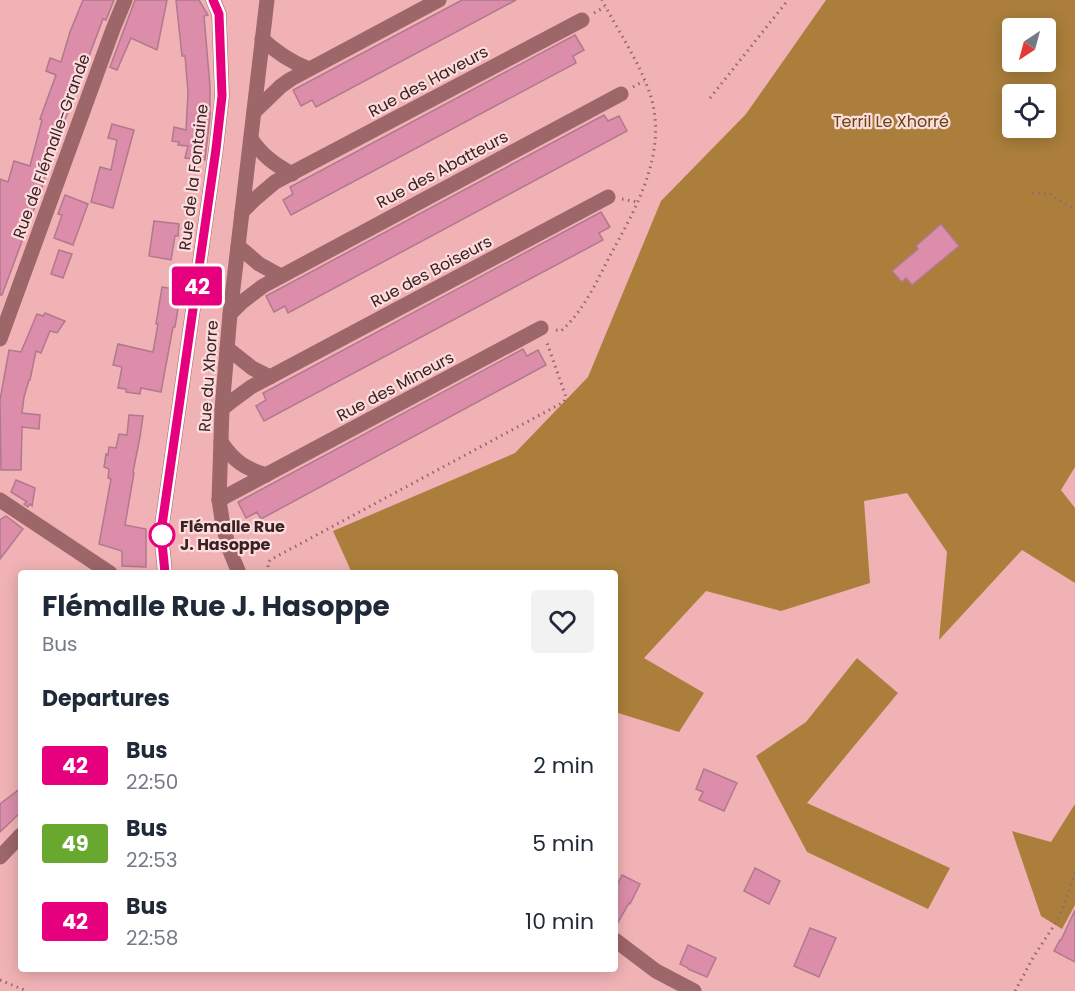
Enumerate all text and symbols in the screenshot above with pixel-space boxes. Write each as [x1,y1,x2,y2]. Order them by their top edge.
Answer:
north arrow [1002,18,1056,72]
map controls [1002,18,1056,138]
street label: Rue des Haveurs [364,40,492,123]
street label: Rue de Flémalle-Grande [7,50,96,242]
button: locate [1002,84,1056,138]
street label: Rue de la Fontaine [173,102,214,252]
park label: Terril Le Xhorré [833,110,949,133]
street label: Rue des Abatteurs [372,125,512,214]
street label: Rue des Boiseurs [367,230,496,313]
line badge: 42 [170,266,224,306]
text: 42 [184,272,210,301]
street label: Rue du Xhorre [193,319,224,433]
street label: Rue des Mineurs [332,346,458,427]
place label: Flémalle Rue J. Hasoppe [180,515,285,556]
marker: Flémalle Rue J. Hasoppe [149,522,175,548]
text: Flémalle Rue J. Hasoppe [42,587,390,626]
button: heart [531,590,594,653]
text: Bus [42,630,78,658]
text: Departures [42,683,170,714]
text: Bus [126,735,168,766]
text: 2 min [533,750,594,781]
text: 42 [62,751,88,780]
text: 22:50 [126,768,178,796]
text: Bus [126,813,168,844]
text: 5 min [532,828,594,859]
text: 49 [61,829,89,858]
text: 22:53 [126,846,178,874]
text: Bus [126,891,168,922]
text: 10 min [525,906,594,937]
text: 42 [62,907,88,936]
text: 22:58 [126,924,178,952]

